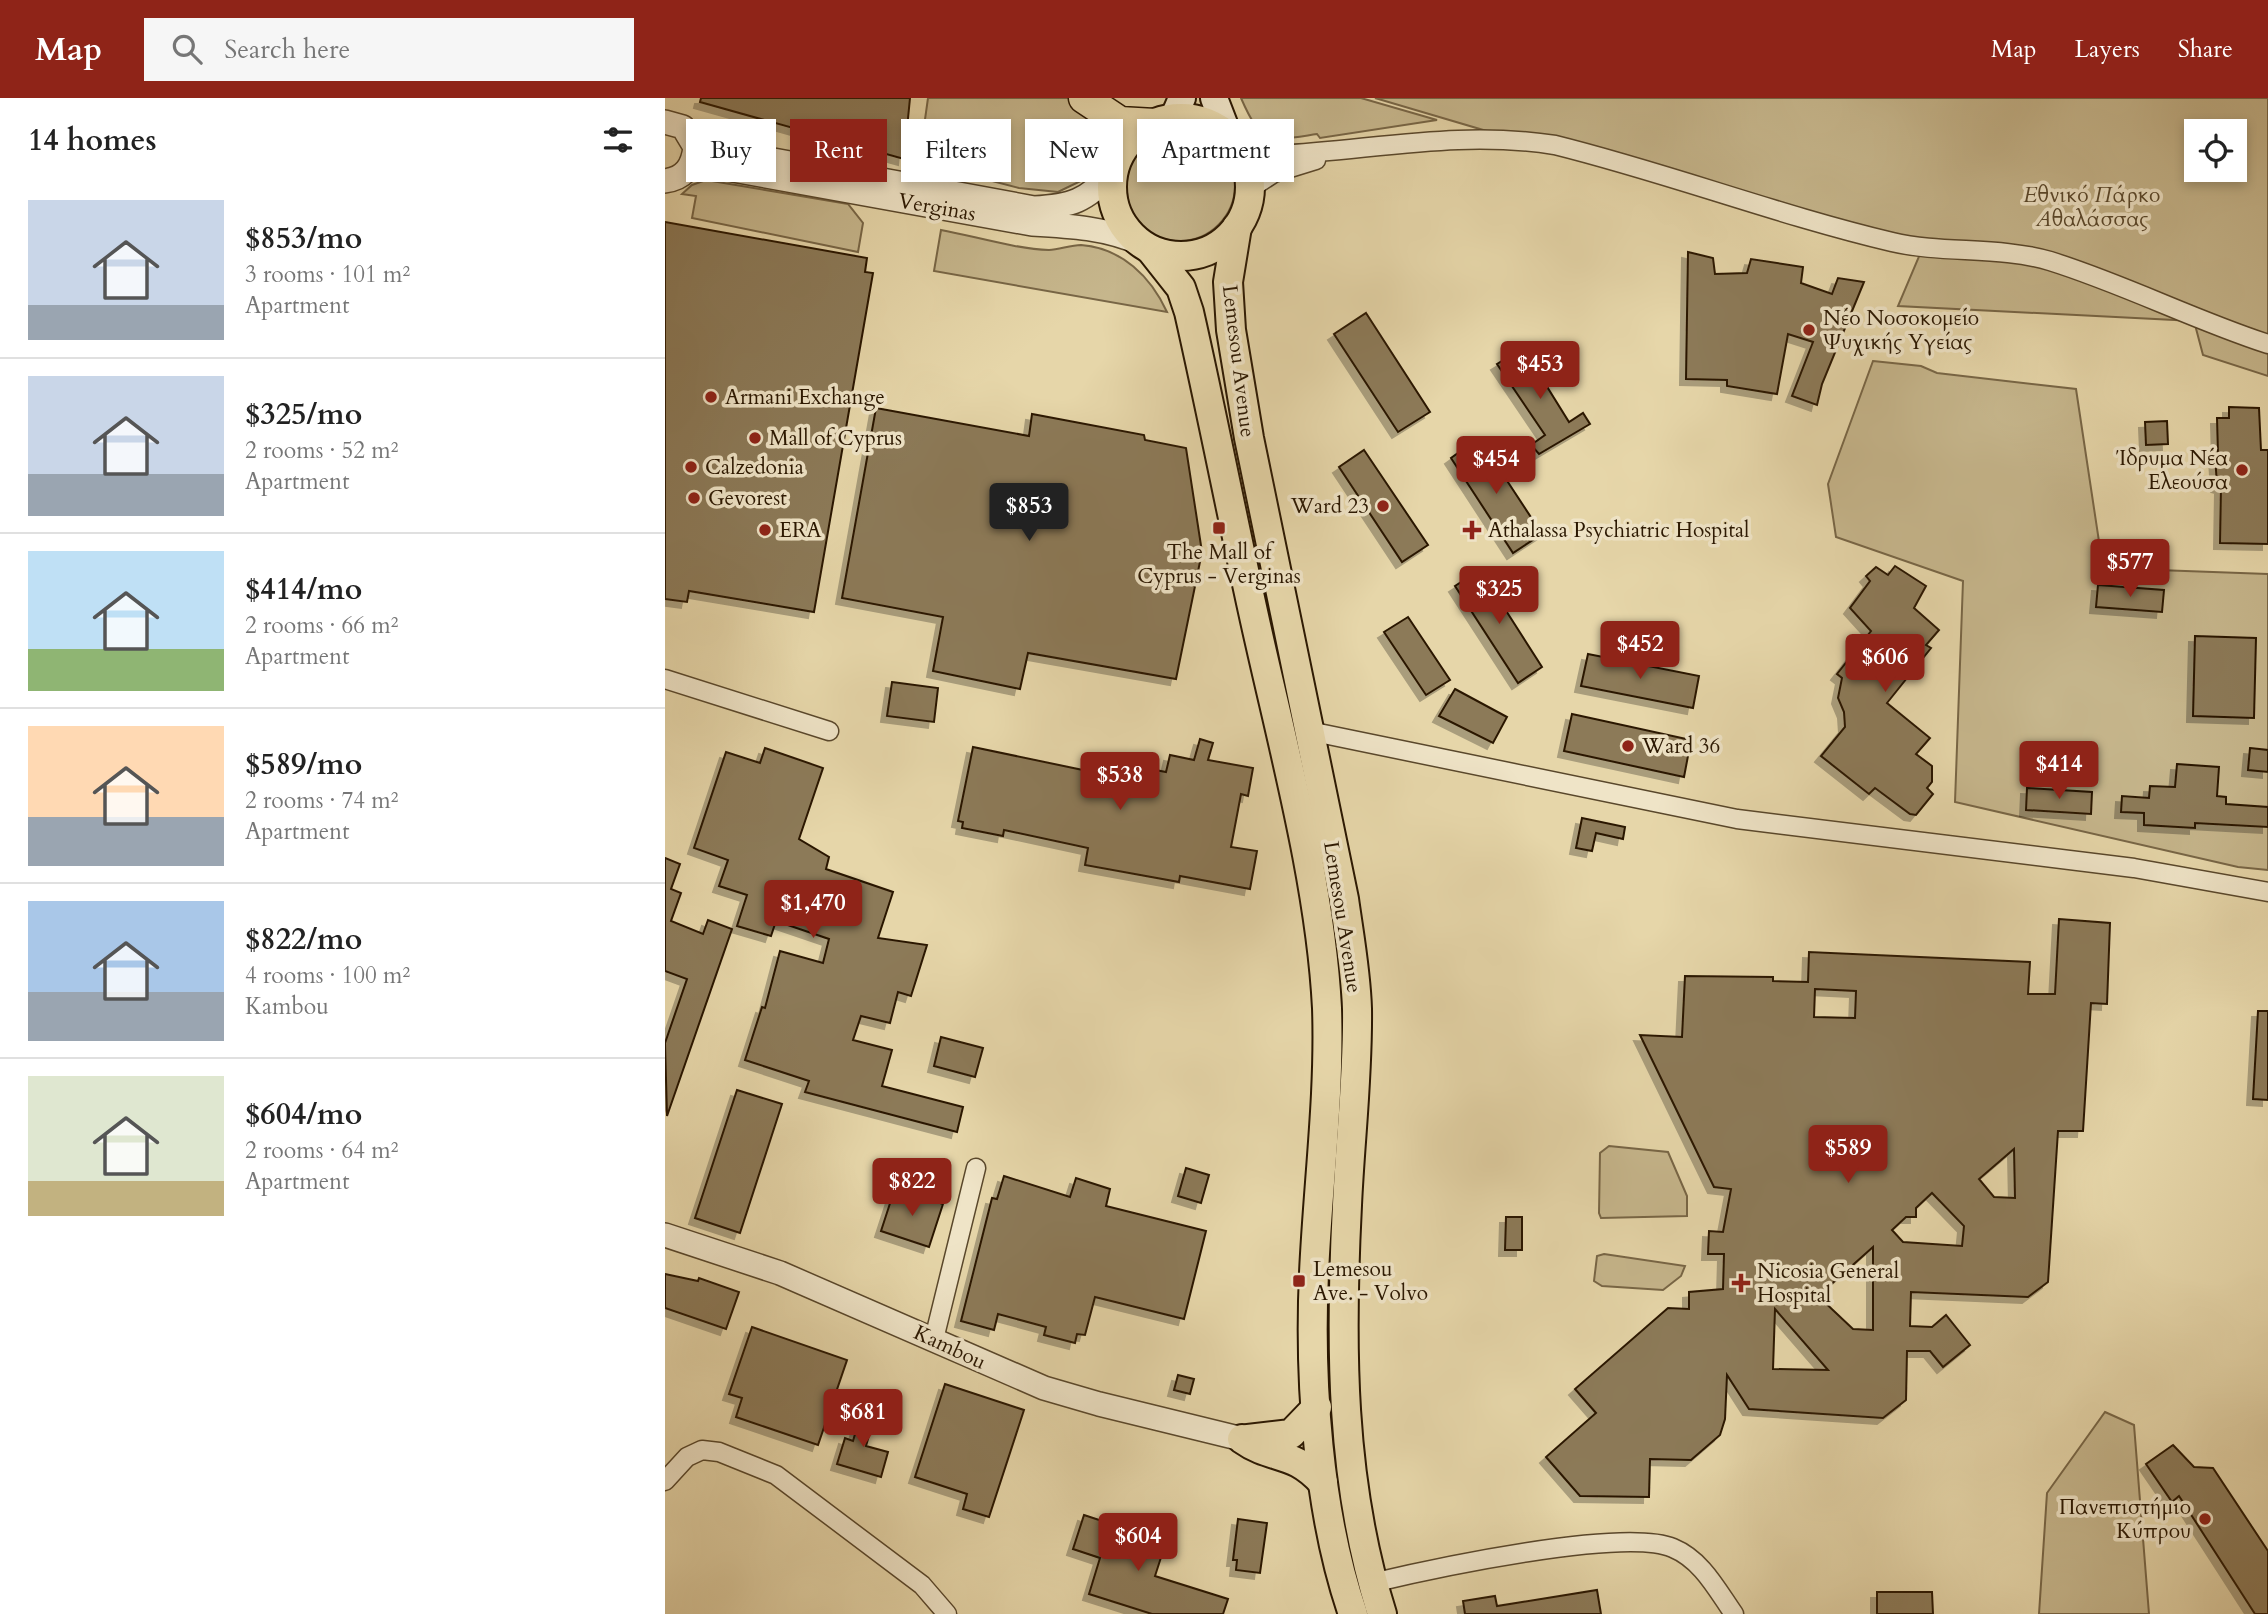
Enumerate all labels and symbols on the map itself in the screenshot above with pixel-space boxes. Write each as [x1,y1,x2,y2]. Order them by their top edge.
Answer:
park label: Εθνικό Πάρκο Αθαλάσσας [2024,181,2160,234]
street label: Verginas [896,186,978,229]
street label: Lemesou Avenue [1215,283,1262,439]
place label: Νέο Νοσοκομείο Ψυχικής Υγείας [1823,304,1979,357]
marker: Νέο Νοσοκομείο Ψυχικής Υγείας [1801,322,1817,338]
pin: $453 [1499,342,1581,401]
place label: Armani Exchange [725,383,885,412]
marker: Armani Exchange [703,389,719,405]
place label: Mall of Cyprus [769,424,902,453]
marker: Mall of Cyprus [747,430,763,446]
pin: $454 [1455,436,1537,496]
place label: Ίδρυμα Νέα Ελεούσα [2116,444,2228,497]
place label: Calzedonia [705,453,804,482]
marker: Calzedonia [683,459,699,475]
marker: Ίδρυμα Νέα Ελεούσα [2234,462,2250,478]
place label: Gevorest [708,484,787,513]
pin: $853 [988,484,1070,543]
marker: Gevorest [686,490,702,506]
place label: Ward 23 [1290,492,1369,521]
marker: Ward 23 [1375,498,1391,514]
place label: ERA [779,516,822,545]
place label: Athalassa Psychiatric Hospital [1488,516,1749,545]
marker: The Mall of Cyprus - Verginas [1211,520,1227,536]
marker: Athalassa Psychiatric Hospital [1462,520,1482,540]
marker: ERA [757,522,773,538]
place label: The Mall of Cyprus - Verginas [1137,538,1301,591]
pin: $577 [2089,540,2171,599]
pin: $325 [1458,566,1540,626]
pin: $452 [1599,622,1681,681]
pin: $606 [1844,634,1926,694]
place label: Ward 36 [1641,732,1720,761]
marker: Ward 36 [1620,738,1636,754]
pin: $414 [2018,742,2100,801]
pin: $538 [1079,752,1161,812]
street label: Lemesou Avenue [1316,839,1369,995]
pin: $1,470 [756,880,870,940]
pin: $589 [1807,1126,1889,1185]
pin: $822 [871,1158,953,1218]
place label: Lemesou Ave. - Volvo [1313,1255,1428,1308]
place label: Nicosia General Hospital [1757,1257,1899,1310]
marker: Lemesou Ave. - Volvo [1291,1273,1307,1289]
marker: Nicosia General Hospital [1731,1273,1751,1293]
street label: Kambou [909,1318,991,1377]
pin: $681 [822,1390,904,1449]
place label: Πανεπιστήμιο Κύπρου [2059,1493,2191,1546]
marker: Πανεπιστήμιο Κύπρου [2197,1511,2213,1527]
pin: $604 [1097,1514,1179,1573]

